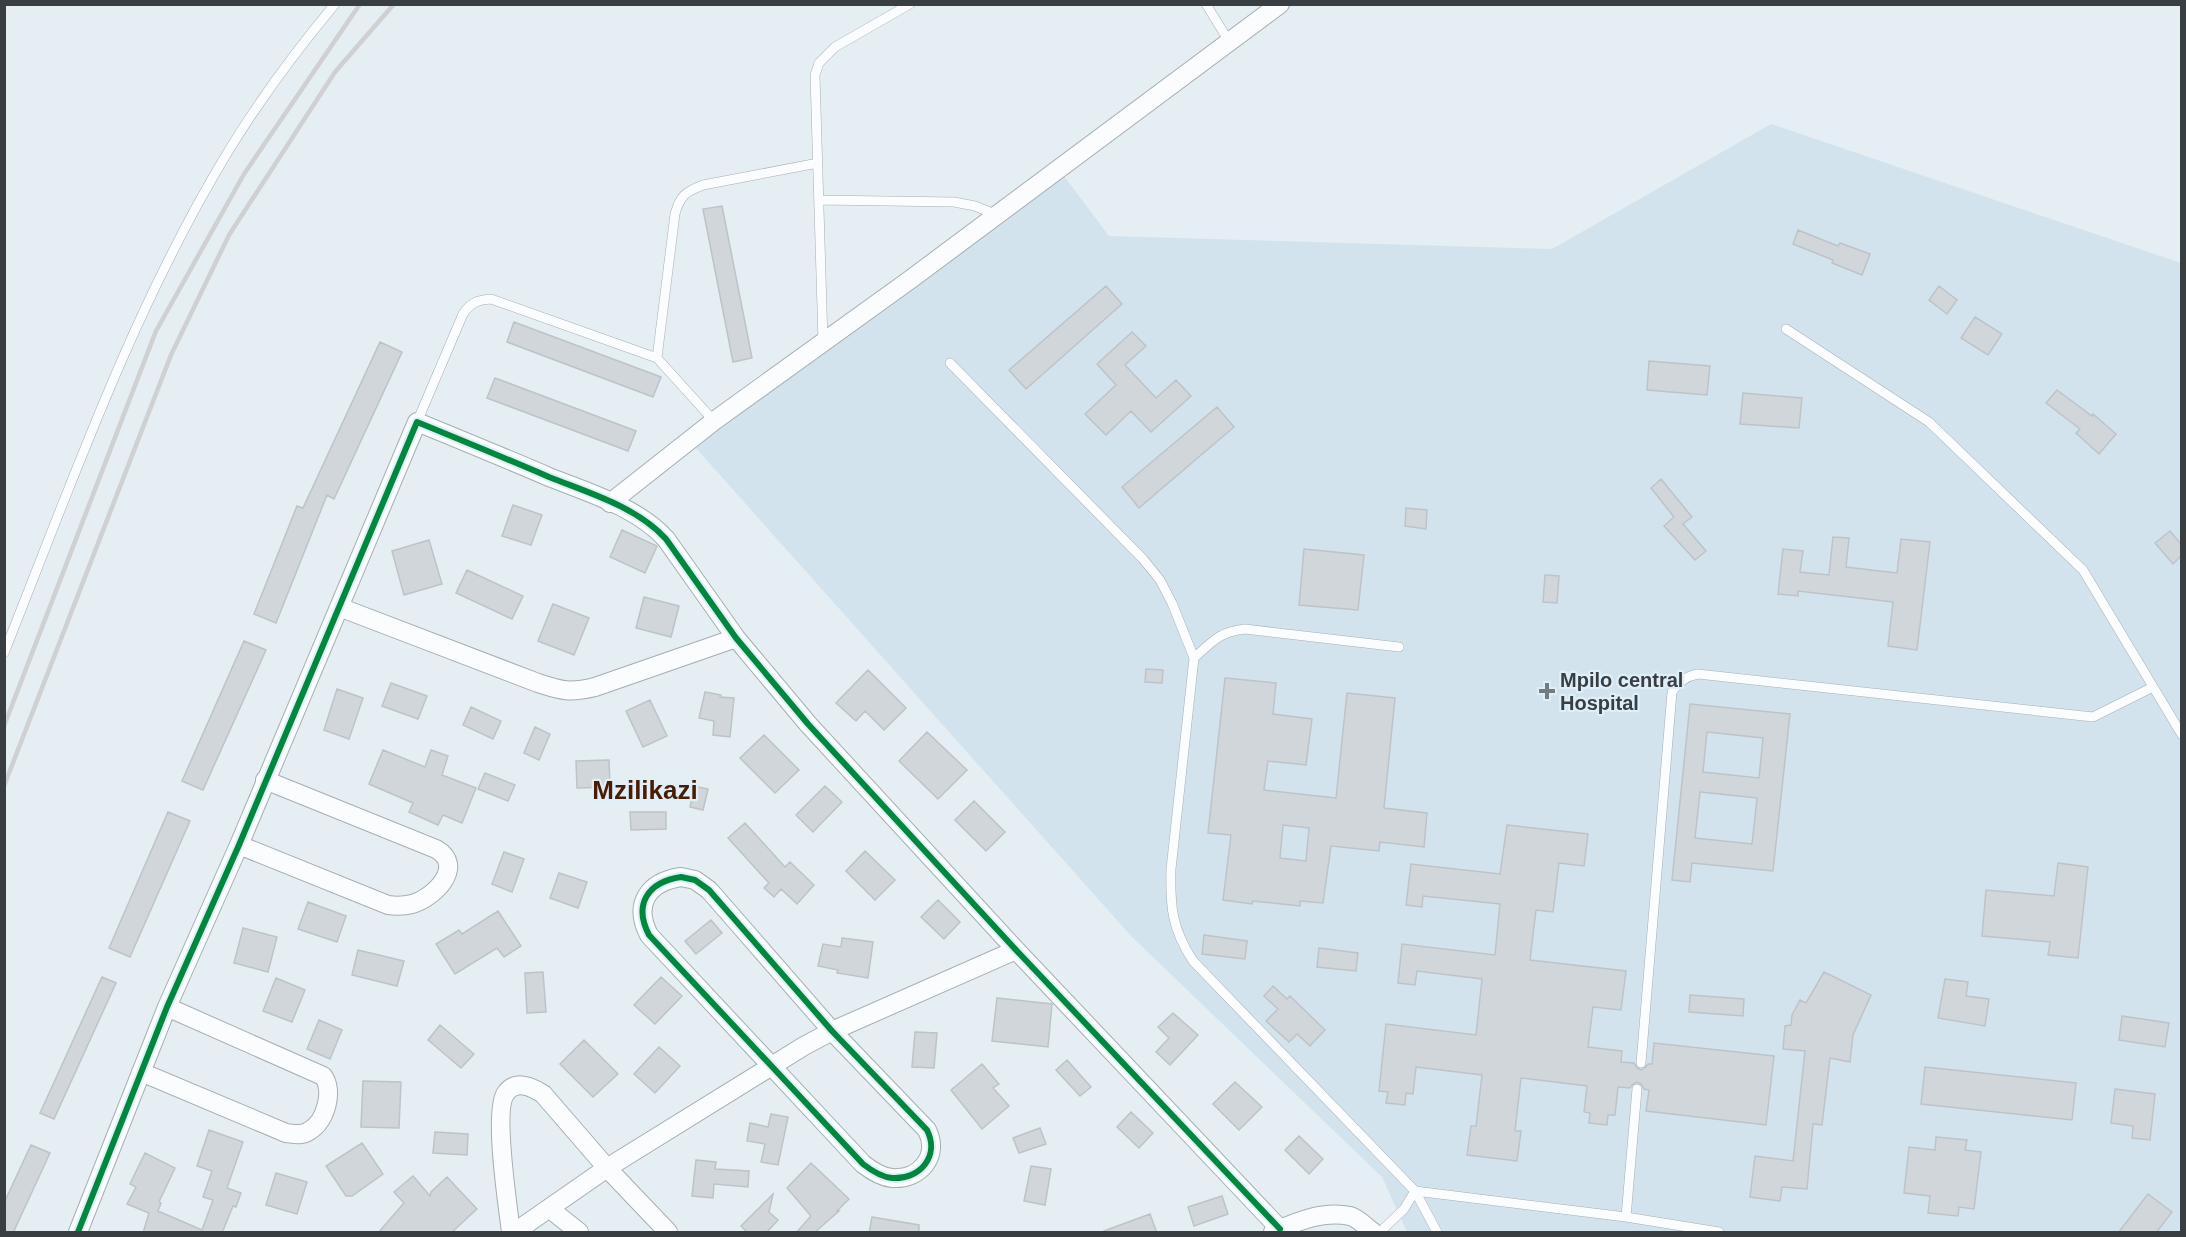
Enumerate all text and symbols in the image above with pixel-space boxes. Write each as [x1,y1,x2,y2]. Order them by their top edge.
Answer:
place label: Mpilo central Hospital [1560,669,1683,714]
marker: Mpilo central Hospital [1538,682,1556,700]
district label: Mzilikazi [592,775,698,805]

